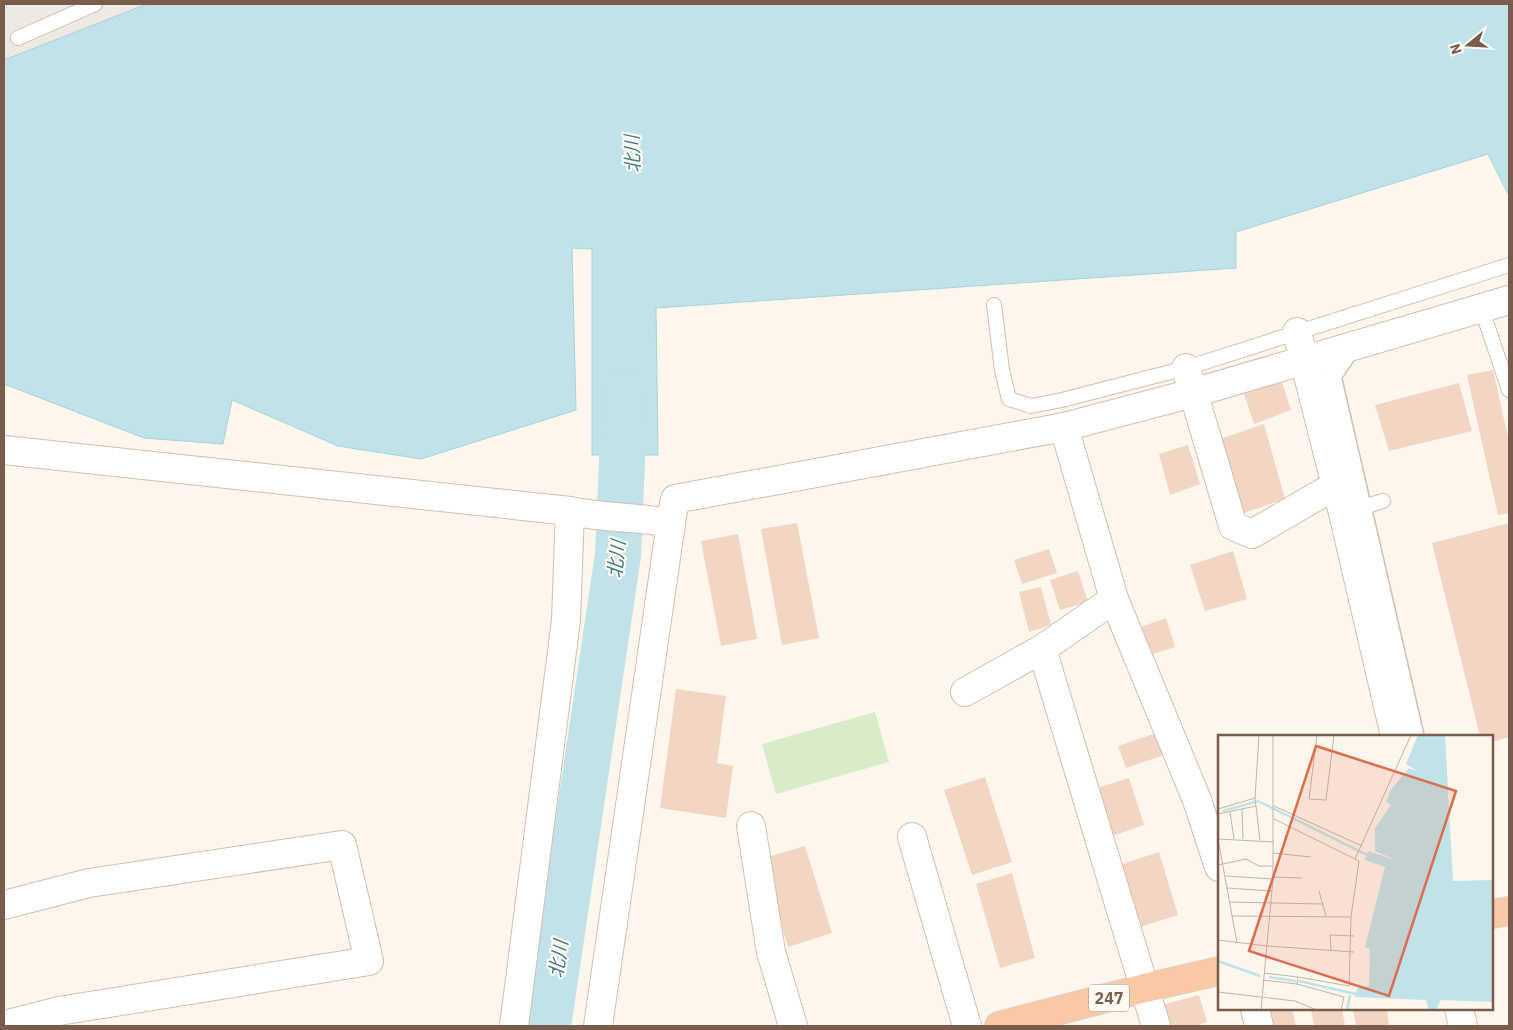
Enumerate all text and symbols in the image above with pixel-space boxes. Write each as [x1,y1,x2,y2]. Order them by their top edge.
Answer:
north arrow [1443,20,1493,70]
text: N [1446,41,1466,57]
water label: 北川 [619,133,645,173]
water label: 北川 [602,537,630,579]
inset map [1218,735,1493,1010]
water label: 北川 [543,937,573,979]
road number: 247 [1089,984,1129,1011]

